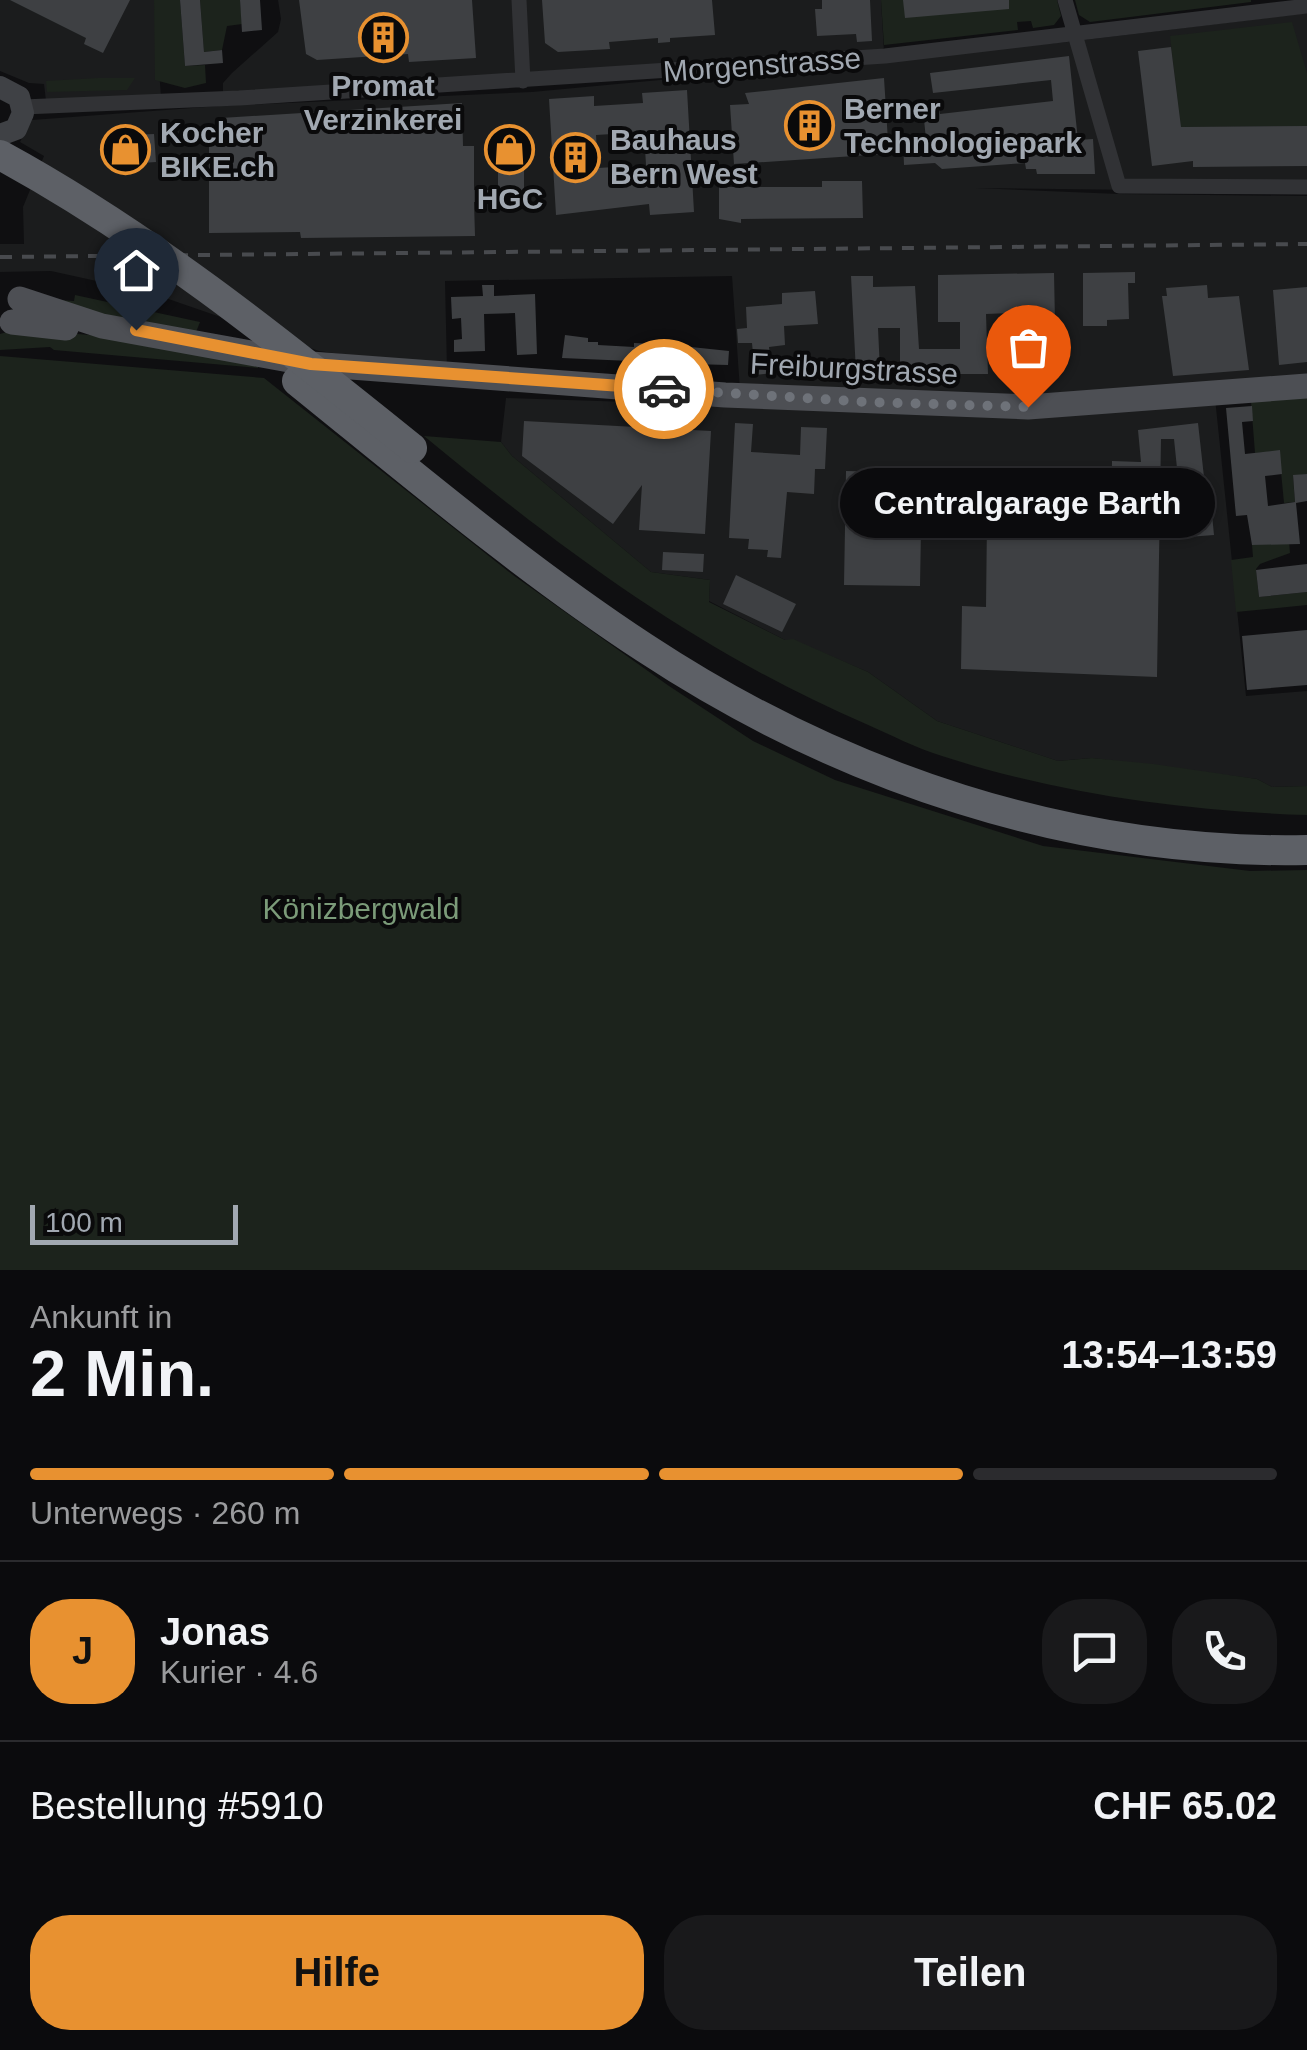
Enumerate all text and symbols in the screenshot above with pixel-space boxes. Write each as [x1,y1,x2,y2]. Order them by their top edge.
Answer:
building icon: Promat Verzinkerei [357,11,409,63]
street label: Morgenstrasse [662,41,862,88]
place label: Promat Verzinkerei [304,69,462,136]
place label: Berner Technologiepark [844,92,1082,159]
building icon: Berner Technologiepark [783,100,835,152]
place label: Kocher BIKE.ch [160,116,275,183]
place label: Bauhaus Bern West [610,123,758,190]
shop icon: Kocher BIKE.ch [99,124,151,176]
shop icon: HGC [484,124,536,176]
building icon: Bauhaus Bern West [549,131,601,183]
place label: HGC [477,182,543,215]
pin [94,228,179,331]
icon: home [109,243,164,298]
pin [986,305,1071,408]
icon: bag [1001,320,1056,375]
courier [614,339,714,439]
street label: Freiburgstrasse [749,347,959,390]
icon: car [637,362,692,417]
callout: Centralgarage Barth [840,467,1216,537]
text: Centralgarage Barth [874,485,1181,521]
park label: Könizbergwald [263,892,459,925]
scale bar [30,1200,238,1244]
text: 100 m [45,1207,123,1238]
text: Ankunft in [30,1299,172,1335]
text: 13:54–13:59 [1061,1334,1277,1376]
text: 2 Min. [30,1337,214,1410]
text: Unterwegs · 260 m [30,1495,300,1531]
button: chat [1042,1599,1147,1704]
button: phone [1172,1599,1277,1704]
text: Jonas [160,1611,270,1653]
text: J [72,1630,93,1672]
text: Kurier · 4.6 [160,1654,318,1690]
text: Bestellung #5910 [30,1785,324,1827]
text: CHF 65.02 [1093,1785,1277,1827]
button: Hilfe [30,1915,644,2030]
button: Teilen [664,1915,1277,2030]

